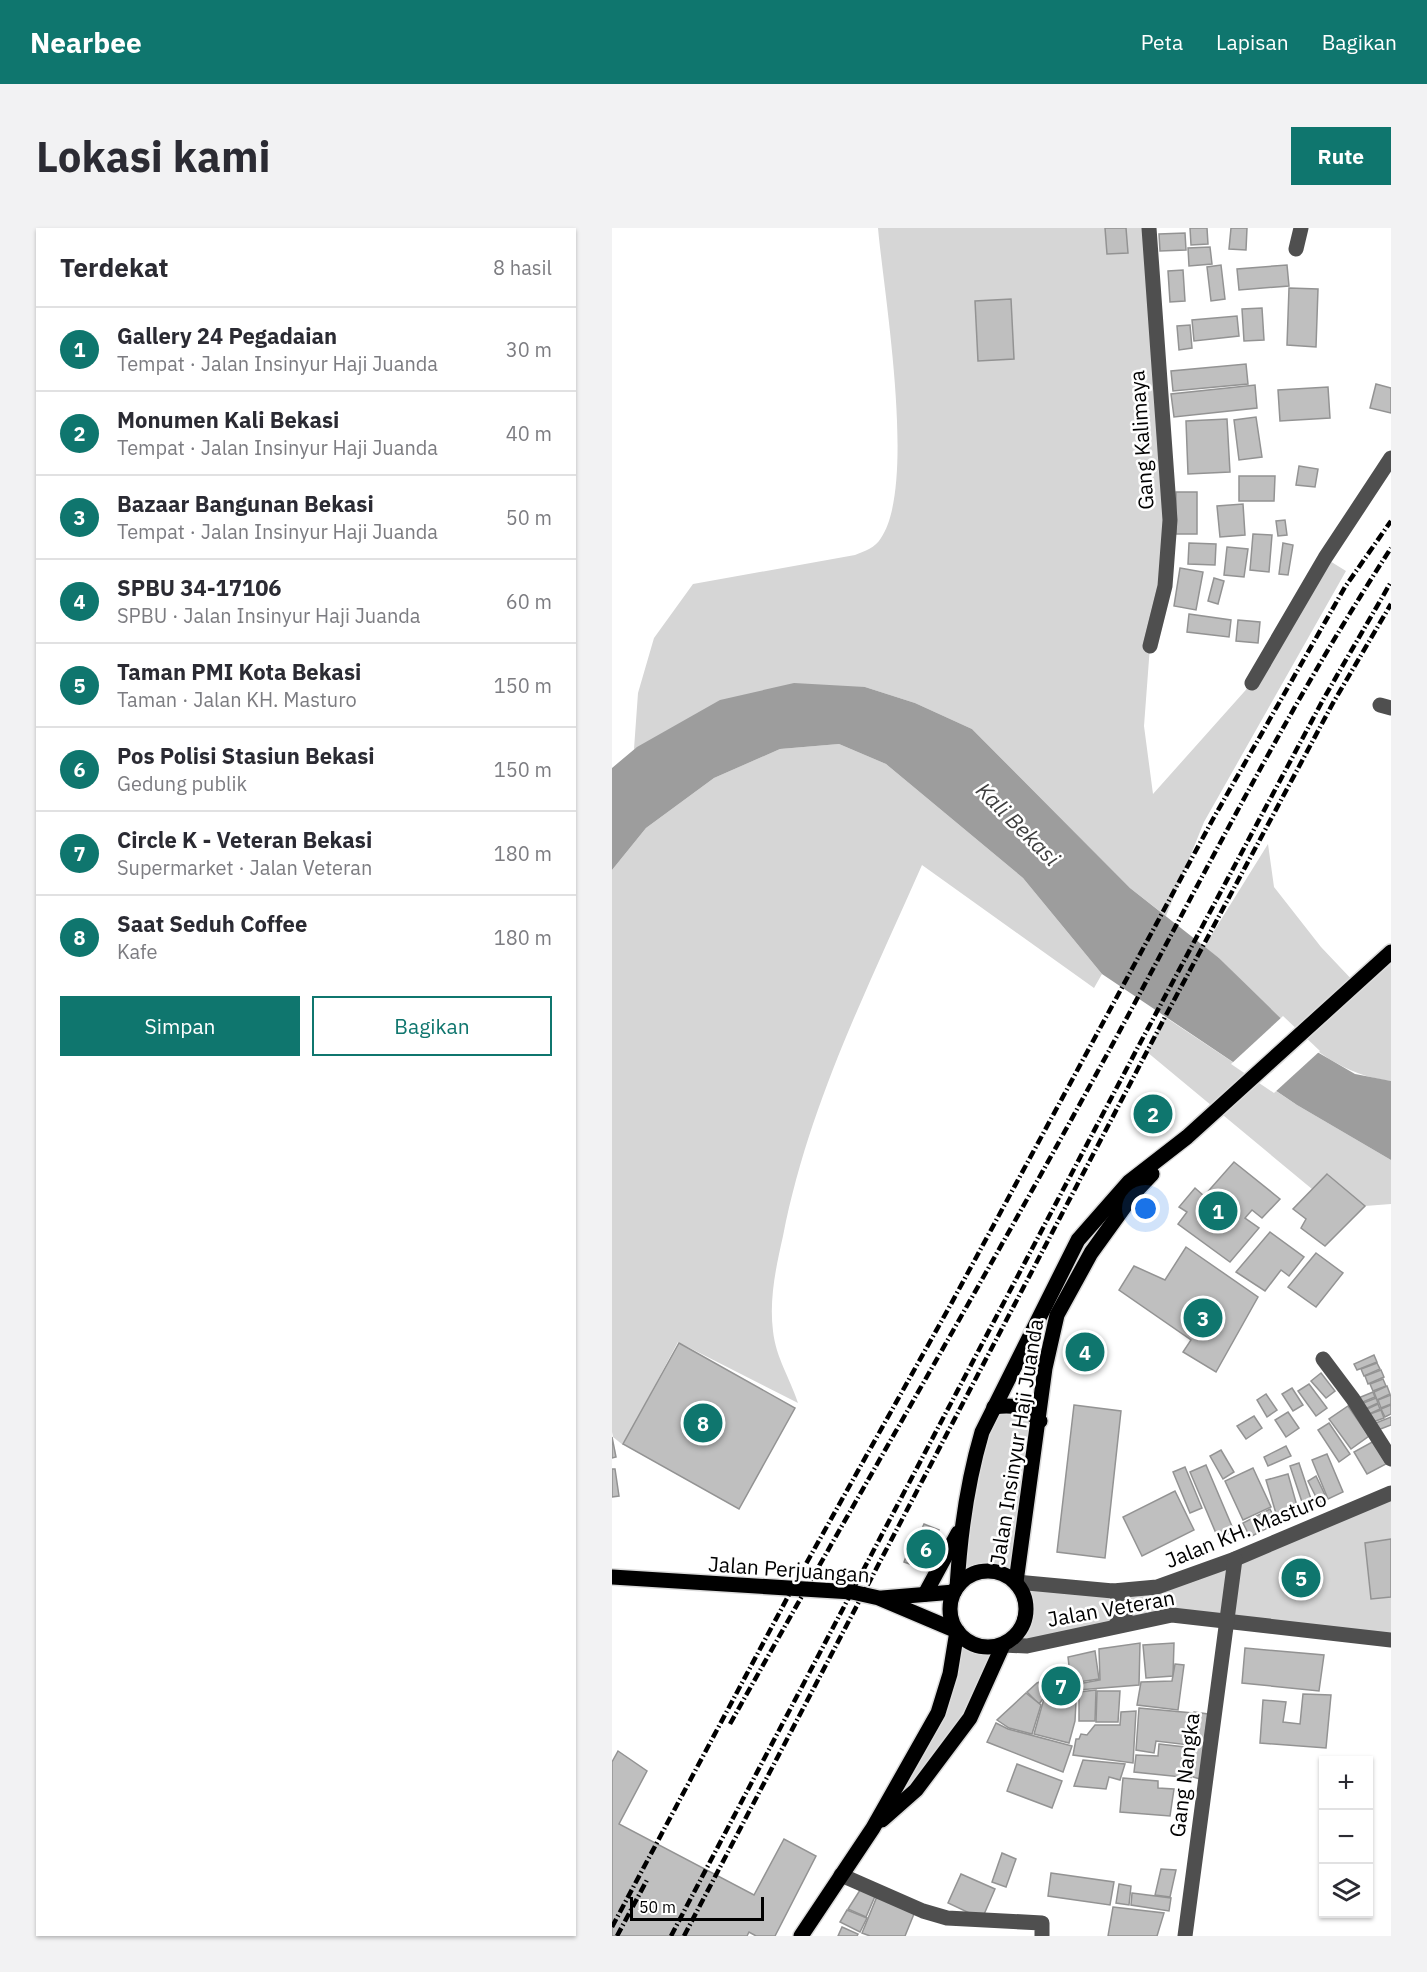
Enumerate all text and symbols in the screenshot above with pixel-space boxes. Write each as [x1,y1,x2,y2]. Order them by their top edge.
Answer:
text: Nearbee [30,24,142,61]
text: Peta [1141,28,1183,56]
text: Lapisan [1216,28,1289,56]
text: Bagikan [1322,28,1397,56]
button: Rute [1291,127,1391,185]
text: Lokasi kami [36,129,270,184]
text: Terdekat [60,250,169,284]
text: 8 hasil [493,254,552,281]
text: Gallery 24 Pegadaian [117,321,337,350]
text: 1 [74,336,86,363]
text: 30 m [506,336,552,363]
text: Tempat · Jalan Insinyur Haji Juanda [117,350,438,377]
street label: Gang Kalimaya [1122,369,1160,511]
text: Monumen Kali Bekasi [117,405,339,434]
text: 2 [74,420,86,447]
text: 40 m [506,420,552,447]
text: Tempat · Jalan Insinyur Haji Juanda [117,434,438,461]
text: Bazaar Bangunan Bekasi [117,489,374,518]
text: 3 [74,504,86,531]
text: 50 m [506,504,552,531]
text: Tempat · Jalan Insinyur Haji Juanda [117,518,438,545]
text: SPBU 34-17106 [117,573,282,602]
text: 4 [74,588,86,615]
text: 60 m [506,588,552,615]
text: SPBU · Jalan Insinyur Haji Juanda [117,602,421,629]
text: Taman PMI Kota Bekasi [117,657,361,686]
text: 5 [74,672,86,699]
text: 150 m [494,672,552,699]
text: Taman · Jalan KH. Masturo [117,686,357,713]
text: Pos Polisi Stasiun Bekasi [117,741,375,770]
text: 6 [74,756,86,783]
text: 150 m [494,756,552,783]
text: Gedung publik [117,770,247,797]
water label: Kali Bekasi [970,775,1067,872]
text: Circle K - Veteran Bekasi [117,825,372,854]
text: 7 [74,840,86,867]
text: 180 m [494,840,552,867]
text: Supermarket · Jalan Veteran [117,854,372,881]
text: Saat Seduh Coffee [117,909,307,938]
text: 8 [74,924,86,951]
text: 180 m [494,924,552,951]
text: Kafe [117,938,157,965]
button: Simpan [60,996,300,1056]
button: Bagikan [312,996,552,1056]
pin: 2 [1134,1092,1172,1136]
pin: 1 [1198,1188,1238,1234]
your location [1131,1194,1160,1223]
pin: 3 [1184,1296,1222,1340]
street label: Jalan Insinyur Haji Juanda [983,1317,1049,1567]
pin: 4 [1066,1330,1104,1374]
pin: 8 [684,1400,722,1446]
street label: Jalan KH. Masturo [1161,1484,1330,1574]
pin: 6 [906,1526,946,1572]
street label: Jalan Perjuangan [707,1549,871,1589]
pin: 5 [1282,1556,1320,1600]
street label: Jalan Veteran [1045,1583,1177,1633]
pin: 7 [1042,1664,1080,1708]
street label: Gang Nangka [1162,1711,1206,1839]
map controls [1319,1756,1373,1918]
button: + [1319,1756,1373,1810]
button: − [1319,1810,1373,1864]
button: layers [1319,1864,1373,1918]
scale bar [630,1894,764,1922]
text: 50 m [639,1897,676,1917]

